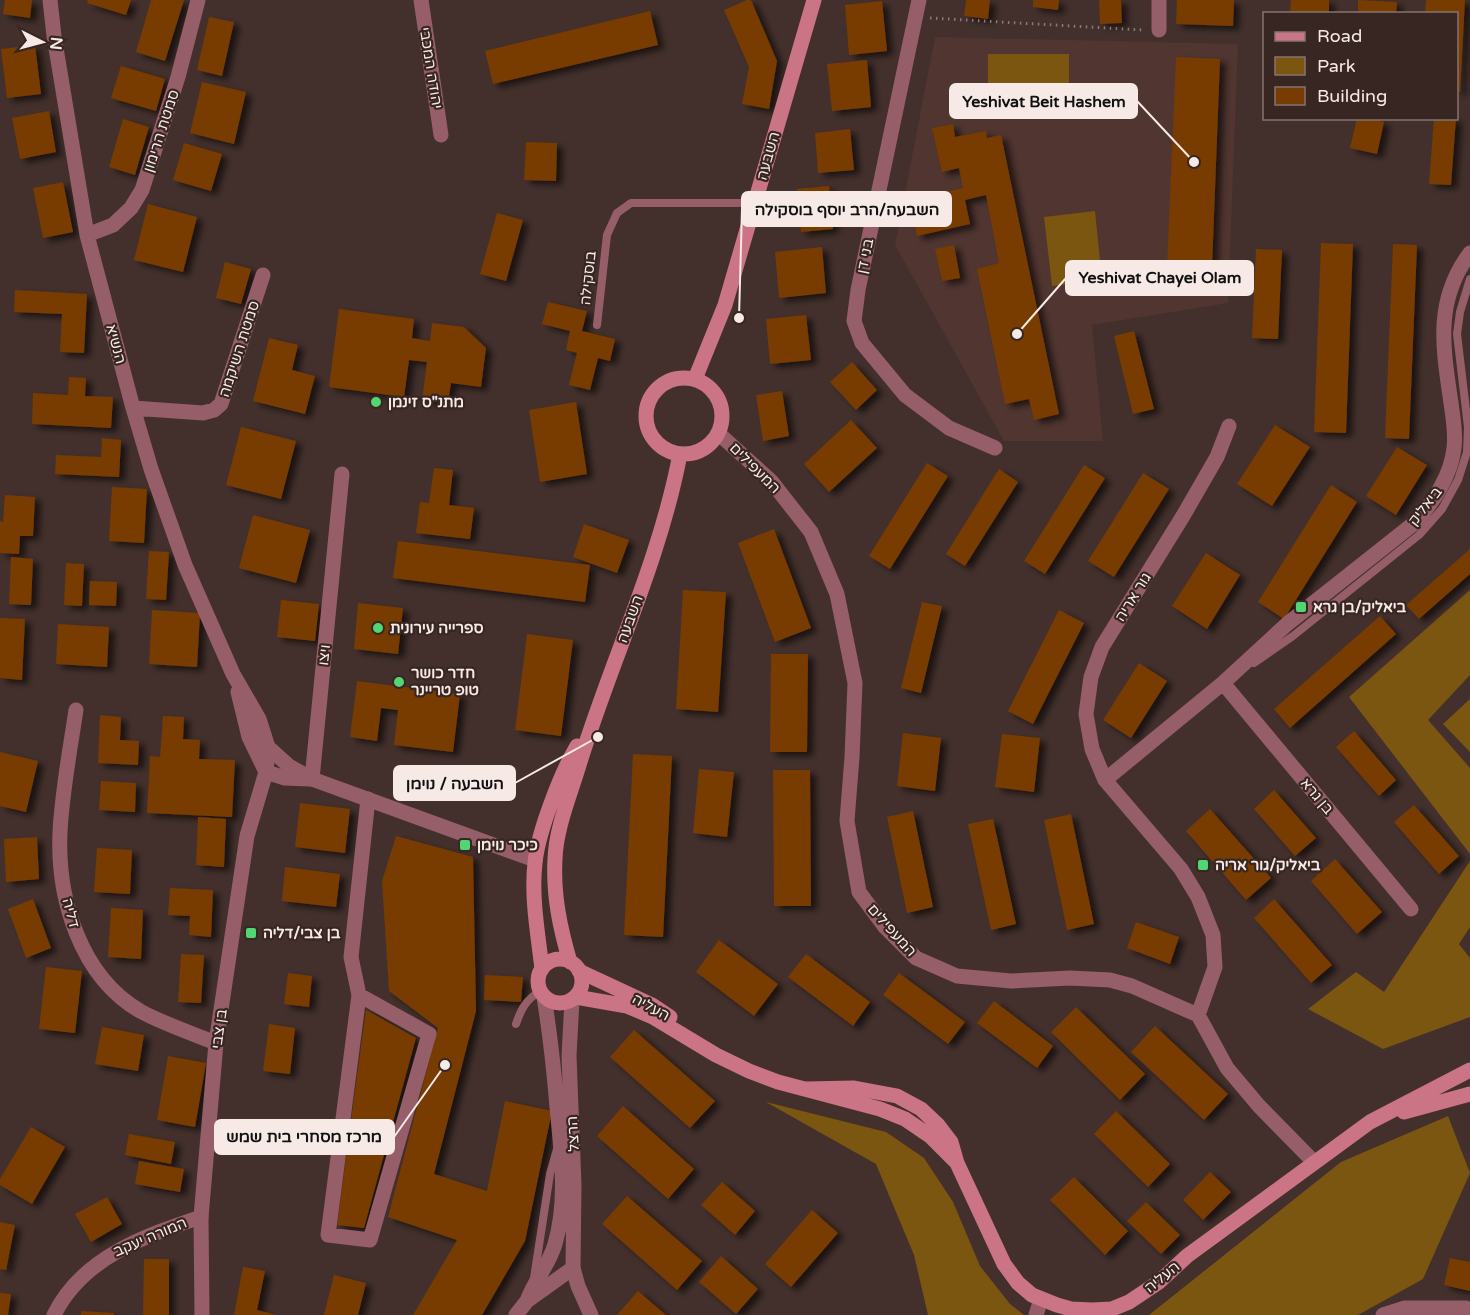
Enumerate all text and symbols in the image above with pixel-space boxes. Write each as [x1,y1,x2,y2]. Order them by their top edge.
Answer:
north arrow [12,12,72,72]
legend [1263,12,1458,120]
text: Road [1317,25,1362,47]
street label: יהודה המכבי [416,26,446,110]
text: N [45,36,67,51]
text: Park [1317,55,1356,77]
callout: Yeshivat Beit Hashem [950,84,1137,118]
text: Building [1317,85,1387,107]
street label: סמטת הרימון [139,87,183,175]
text: Yeshivat Beit Hashem [962,92,1126,112]
street label: השבעה [752,130,784,182]
callout: השבעה/הרב יוסף בוסקילה [742,192,951,226]
text: השבעה/הרב יוסף בוסקילה [755,200,939,220]
street label: בני דן [853,236,878,275]
street label: בוסקילה [576,250,600,306]
callout: Yeshivat Chayei Olam [1066,261,1253,295]
text: Yeshivat Chayei Olam [1079,268,1241,288]
street label: סמטת השיקמה [215,298,263,400]
street label: הנשיא [102,322,130,366]
place label: מתנ"ס זינמן [388,393,464,411]
marker: מתנ"ס זינמן [369,395,383,409]
street label: המעפילים [726,439,784,497]
street label: ביאליק [1404,483,1446,529]
street label: גור אריה [1111,569,1155,625]
street label: השבעה [613,593,647,645]
place label: ביאליק/בן גרא [1313,598,1406,616]
marker: ביאליק/בן גרא [1294,600,1308,614]
place label: ספרייה עירונית [390,619,483,637]
marker: ספרייה עירונית [371,621,385,635]
street label: ויצו [314,644,334,666]
place label: חדר כושר טופ טריינר [411,664,479,699]
marker: חדר כושר טופ טריינר [392,675,406,689]
callout: השבעה / נוימן [394,766,515,800]
text: השבעה / נוימן [406,774,504,794]
street label: בן גרא [1297,774,1338,818]
place label: כיכר נוימן [477,836,538,854]
marker: כיכר נוימן [458,838,472,852]
place label: ביאליק/גור אריה [1215,856,1321,874]
marker: ביאליק/גור אריה [1196,858,1210,872]
street label: דליה [58,896,84,930]
street label: המעפילים [864,900,920,960]
place label: בן צבי/דליה [263,924,341,942]
marker: בן צבי/דליה [244,926,258,940]
street label: העליה [629,989,673,1025]
street label: בן צבי [207,1007,231,1050]
street label: הרצל [563,1116,583,1152]
callout: מרכז מסחרי בית שמש [215,1120,394,1154]
text: מרכז מסחרי בית שמש [226,1127,382,1147]
street label: המורה יעקב [111,1213,189,1261]
street label: העליה [1141,1257,1183,1297]

